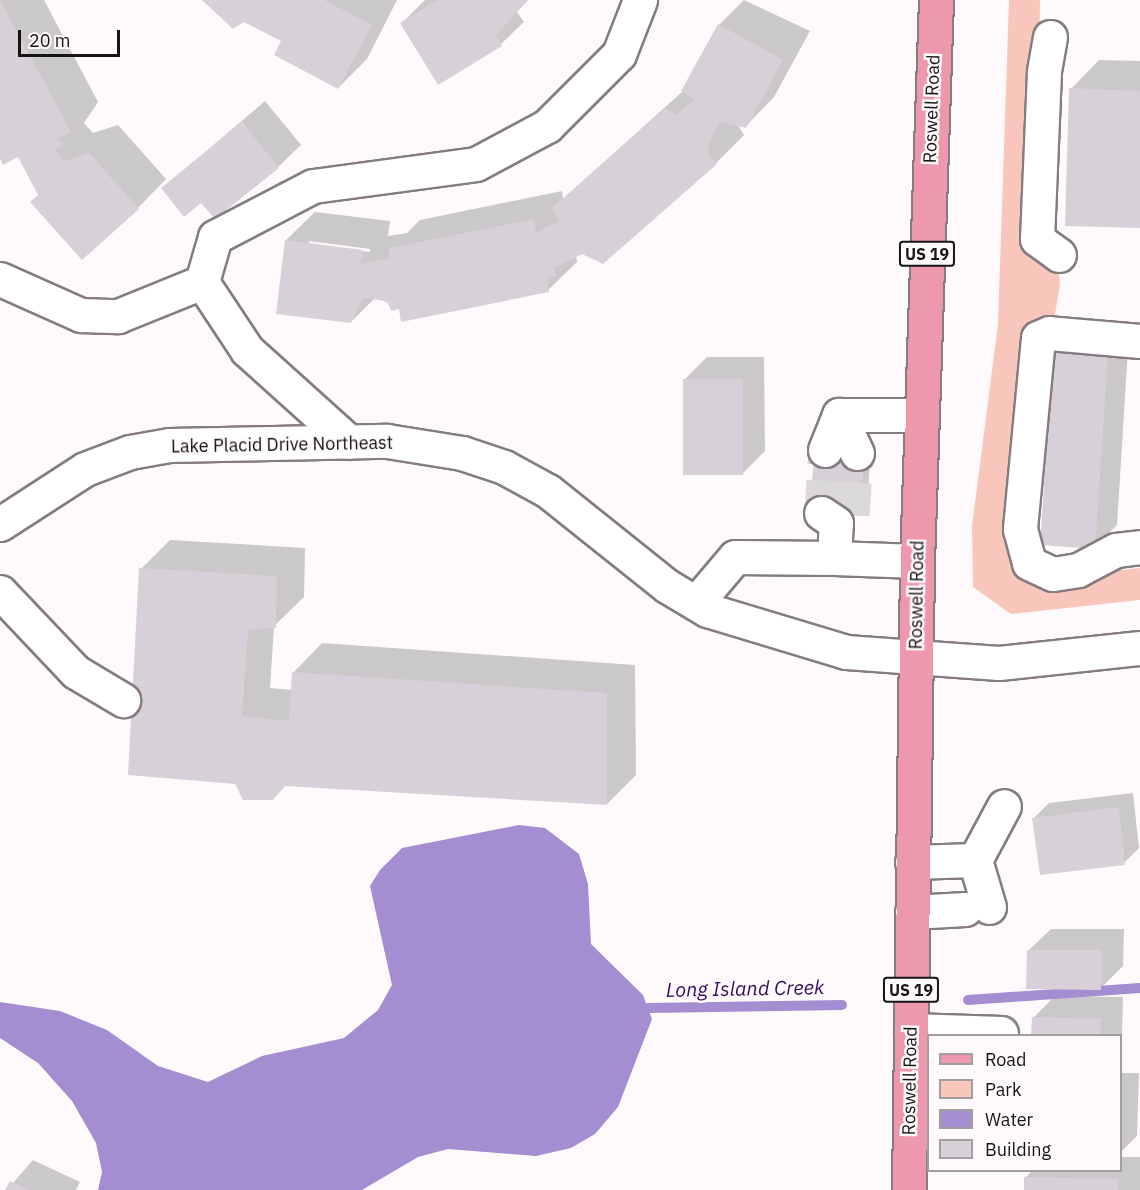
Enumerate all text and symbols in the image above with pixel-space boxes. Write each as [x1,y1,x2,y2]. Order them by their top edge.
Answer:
scale bar [21,18,123,56]
text: 20 m [29,29,71,52]
street label: Roswell Road [919,54,945,164]
road number: US 19 [898,241,956,267]
street label: Lake Placid Drive Northeast [171,432,393,458]
street label: Roswell Road [905,540,929,650]
water label: Long Island Creek [666,975,824,1001]
road number: US 19 [882,977,940,1003]
street label: Roswell Road [898,1026,922,1136]
legend [927,1034,1122,1172]
text: Road [985,1048,1026,1071]
text: Park [985,1078,1021,1101]
text: Water [985,1108,1033,1131]
text: Building [985,1138,1051,1161]

